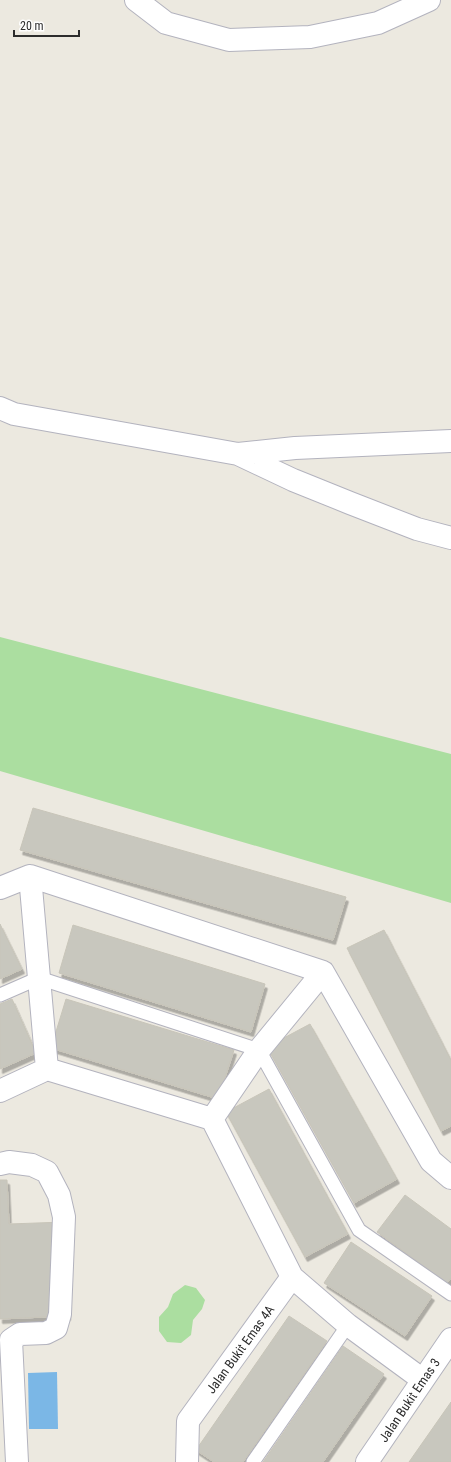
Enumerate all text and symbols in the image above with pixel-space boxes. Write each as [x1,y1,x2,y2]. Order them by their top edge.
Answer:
scale bar [14,12,79,38]
text: 20 m [20,19,44,33]
street label: Jalan Bukit Emas 4A [203,1302,278,1396]
street label: Jalan Bukit Emas 3 [376,1356,443,1445]

